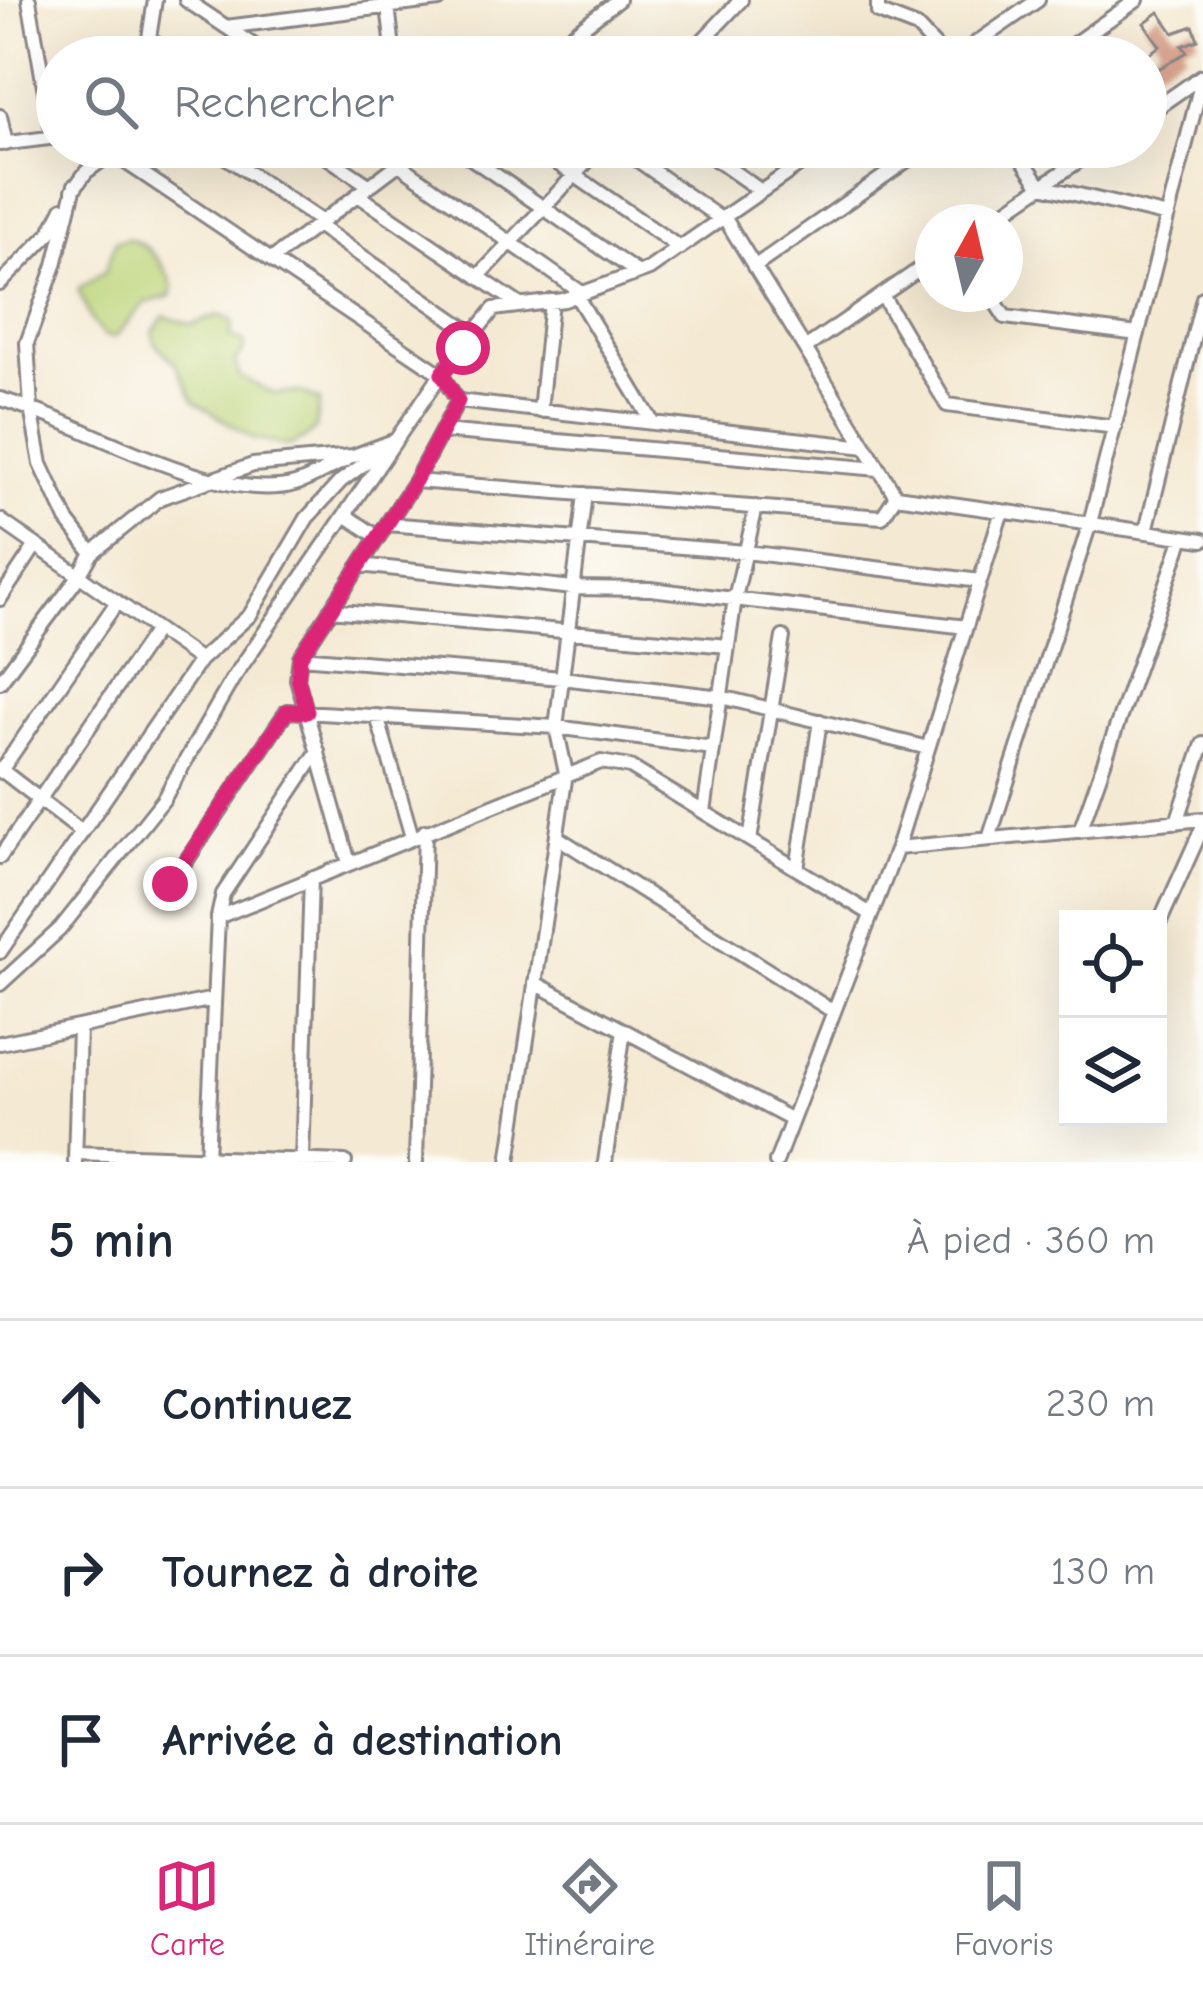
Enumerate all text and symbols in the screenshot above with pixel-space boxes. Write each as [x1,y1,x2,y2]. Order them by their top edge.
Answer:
search box [36,36,1167,168]
icon: search [78,69,144,135]
text: Rechercher [174,76,394,128]
north arrow [915,204,1023,312]
route start [436,321,490,375]
route end [143,857,197,911]
map controls [1059,910,1167,1126]
button: locate [1059,910,1167,1018]
button: layers [1059,1018,1167,1126]
text: 5 min [48,1211,174,1270]
text: À pied · 360 m [907,1218,1155,1263]
icon: ahead [48,1371,114,1437]
text: Continuez [162,1378,352,1430]
text: 230 m [1046,1381,1155,1426]
icon: right [48,1539,114,1605]
text: Tournez à droite [162,1546,478,1598]
text: 130 m [1051,1549,1155,1594]
icon: arrive [48,1707,114,1773]
text: Arrivée à destination [162,1714,563,1766]
tab: Carte [150,1853,225,1963]
tab: Itinéraire [524,1853,655,1963]
tab: Favoris [954,1853,1053,1963]

